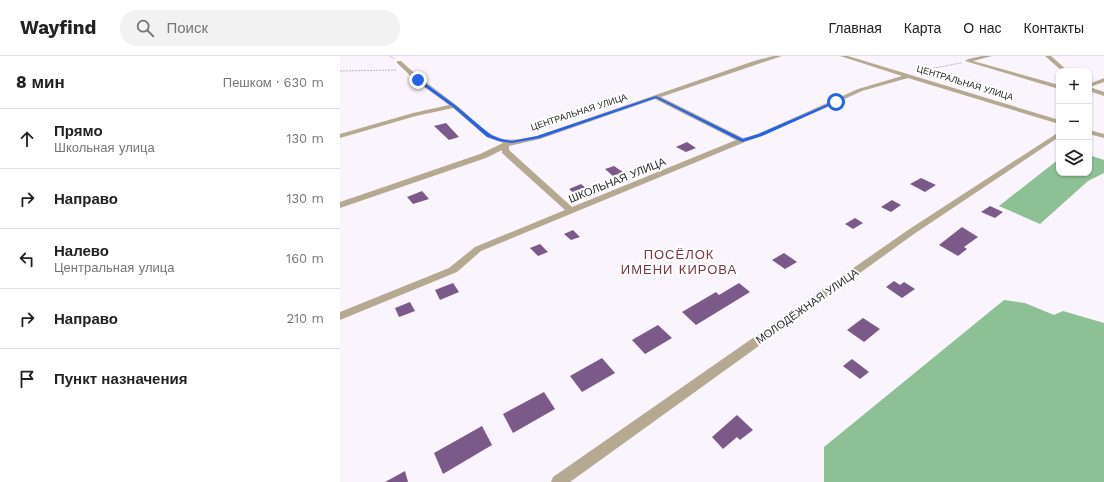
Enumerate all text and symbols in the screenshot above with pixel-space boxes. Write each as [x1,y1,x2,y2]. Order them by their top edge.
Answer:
search box [120,10,400,46]
text: Wayfind [20,16,96,39]
icon: search [134,17,156,39]
text: Поиск [166,19,208,37]
text: Главная [829,20,882,36]
text: Карта [904,20,941,36]
text: О нас [963,20,1002,36]
text: Контакты [1024,20,1084,36]
street label: ЦЕНТРАЛЬНАЯ УЛИЦА [915,64,1015,102]
map controls [1056,68,1092,176]
button: + [1056,68,1092,104]
route end [409,71,427,89]
text: 8 мин [16,72,65,92]
text: Пешком · 630 m [223,75,324,90]
street label: ЦЕНТРАЛЬНАЯ УЛИЦА [530,92,628,132]
route start [827,93,845,111]
button: − [1056,104,1092,140]
text: Прямо [54,122,103,140]
icon: ahead [16,128,38,150]
text: 130 m [286,131,324,146]
text: Школьная улица [54,140,155,155]
button: layers [1056,140,1092,176]
street label: ШКОЛЬНАЯ УЛИЦА [567,155,668,206]
icon: right [16,188,38,210]
text: Направо [54,190,118,208]
text: 130 m [286,191,324,206]
text: Налево [54,242,109,260]
district label: ПОСЁЛОК ИМЕНИ КИРОВА [621,247,737,277]
icon: left [16,248,38,270]
text: 160 m [286,251,324,266]
text: Центральная улица [54,260,174,275]
street label: МОЛОДЁЖНАЯ УЛИЦА [753,266,862,347]
icon: right [16,308,38,330]
text: Направо [54,310,118,328]
text: 210 m [286,311,324,326]
icon: arrive [16,368,38,390]
text: Пункт назначения [54,370,187,388]

